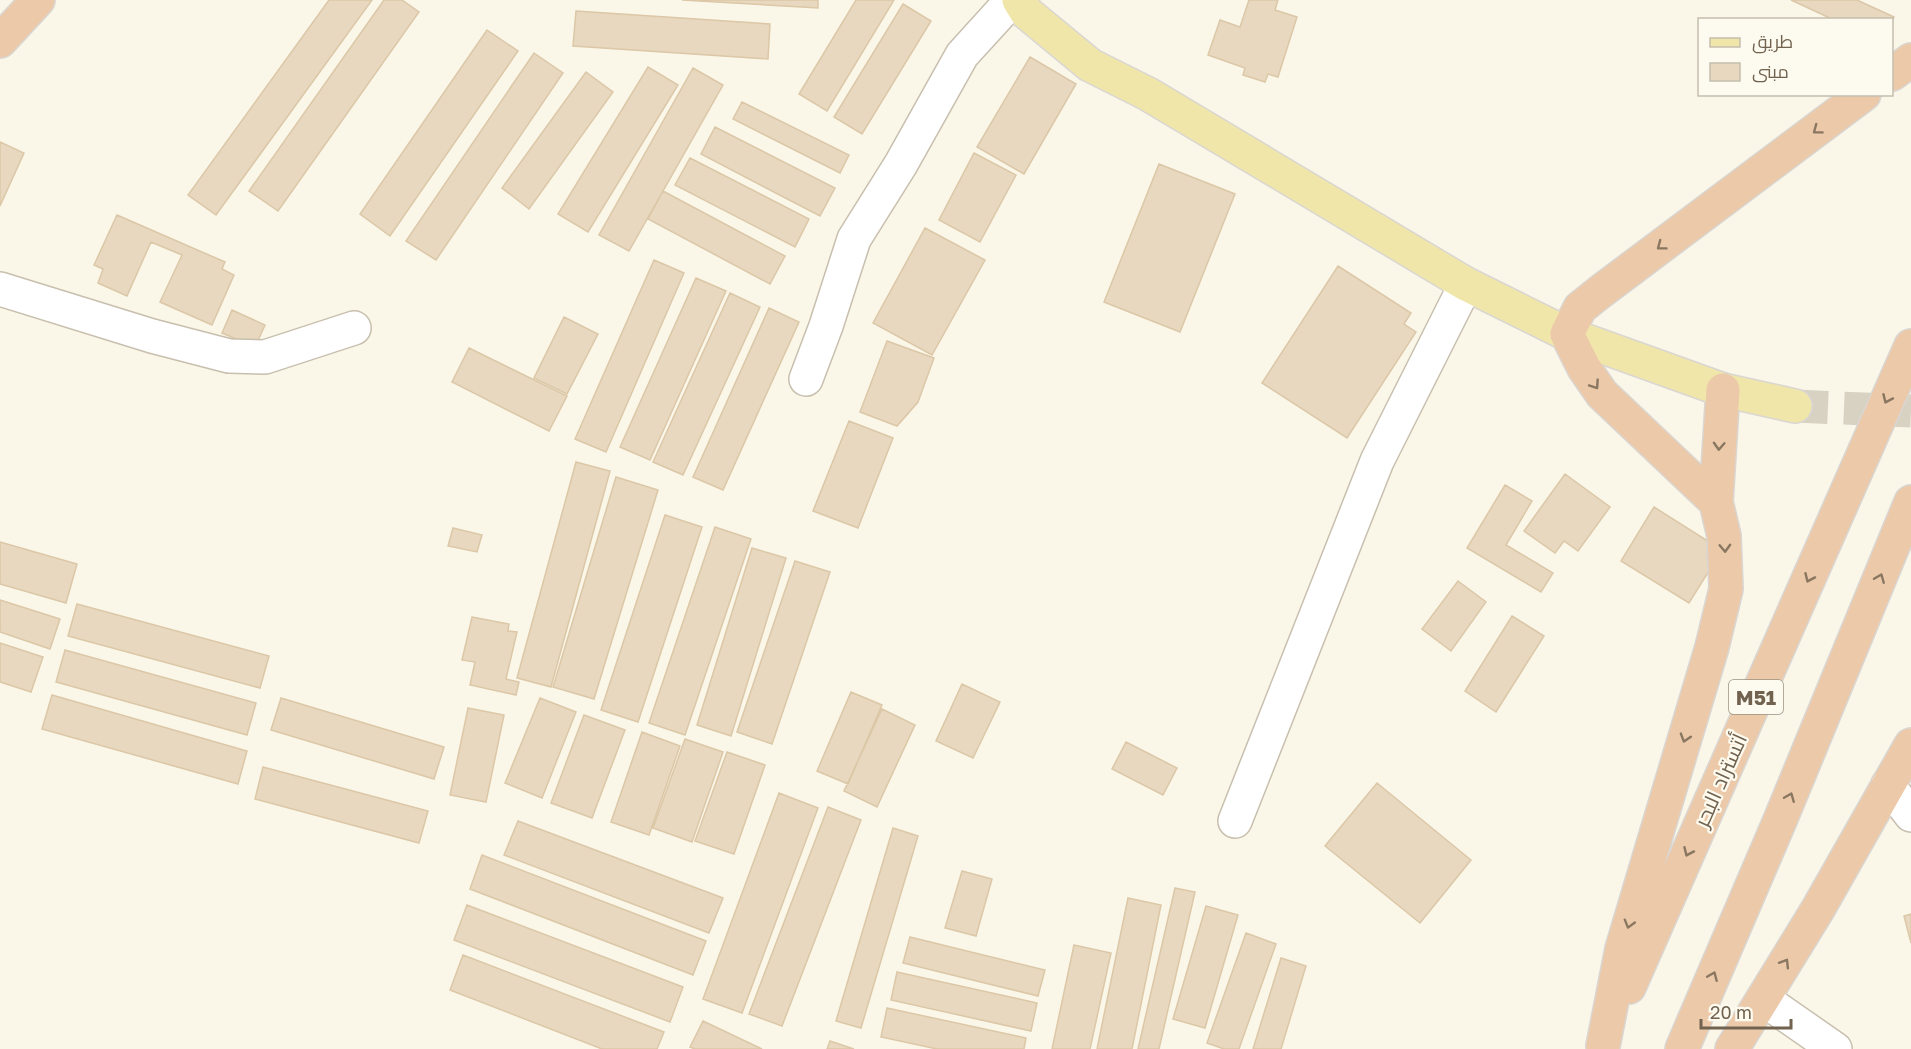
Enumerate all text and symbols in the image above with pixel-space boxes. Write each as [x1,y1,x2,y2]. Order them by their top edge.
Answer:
legend [1698,18,1893,96]
text: طريق [1752,30,1793,54]
text: مبنى [1752,60,1789,83]
one-way arrow [1813,122,1824,133]
one-way arrow [1657,239,1668,250]
one-way arrow [1588,378,1599,389]
one-way arrow [1883,393,1895,404]
one-way arrow [1713,442,1726,451]
one-way arrow [1718,544,1731,553]
one-way arrow [1804,571,1816,582]
one-way arrow [1873,573,1885,584]
road number: M51 [1729,680,1783,714]
street label: أتستراد البحر [1688,729,1752,832]
one-way arrow [1680,732,1692,742]
one-way arrow [1783,792,1795,803]
one-way arrow [1683,846,1695,857]
one-way arrow [1624,918,1636,929]
one-way arrow [1777,959,1788,970]
one-way arrow [1706,971,1718,982]
scale bar [1701,992,1791,1030]
text: 20 m [1710,1001,1752,1023]

